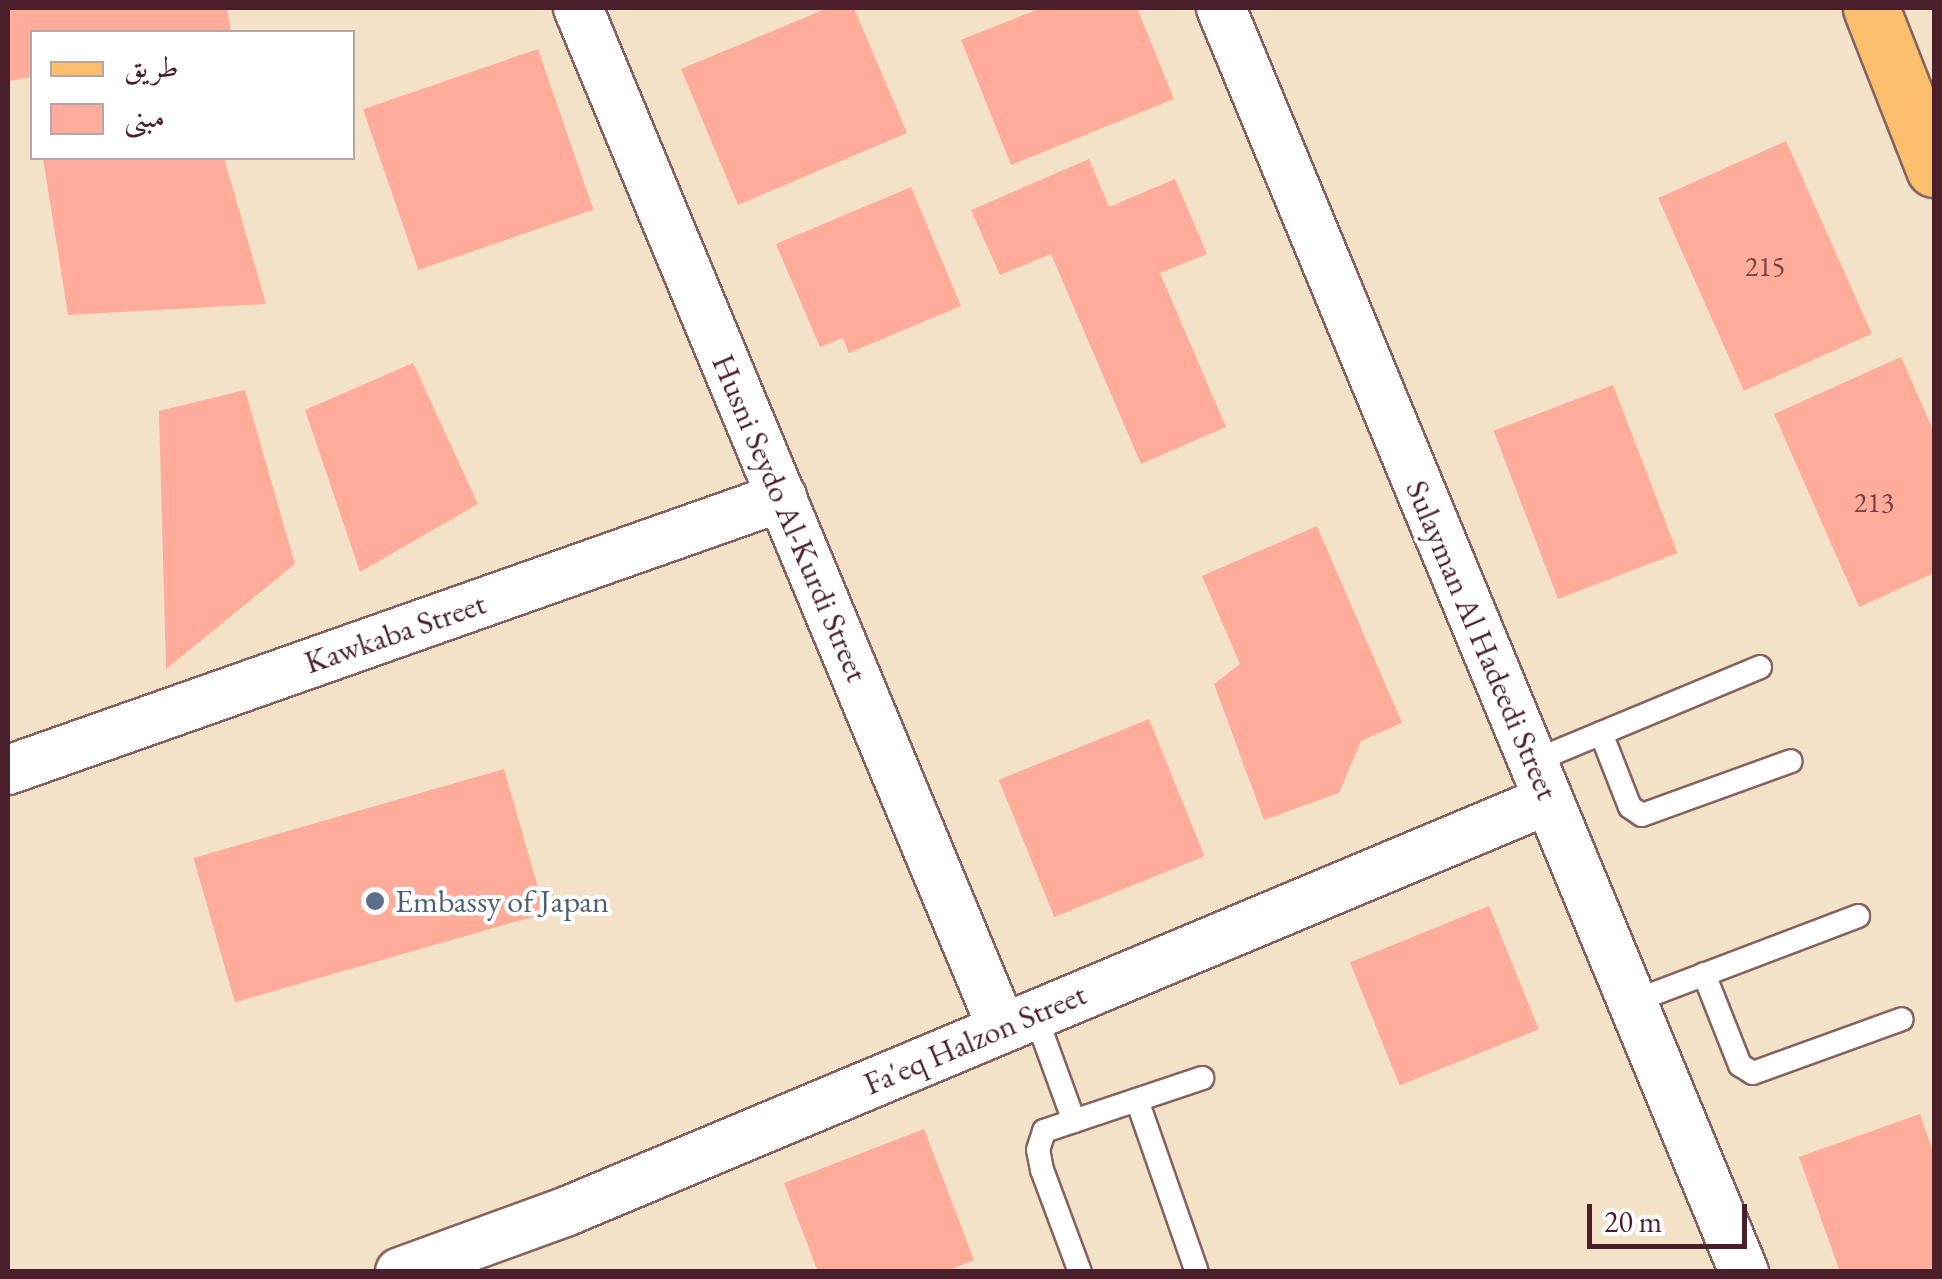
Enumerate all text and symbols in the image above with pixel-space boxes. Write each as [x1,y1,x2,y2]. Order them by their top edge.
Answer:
legend [30,30,355,160]
text: طريق [124,47,179,86]
text: مبنى [124,97,165,136]
house number: 215 [1745,249,1785,283]
street label: Husni Seydo Al-Kurdi Street [704,349,876,687]
street label: Sulayman Al Hadeedi Street [1397,475,1567,805]
house number: 213 [1854,485,1894,519]
street label: Kawkaba Street [299,584,491,682]
place label: Embassy of Japan [395,882,609,920]
marker: Embassy of Japan [364,890,386,912]
street label: Fa'eq Halzon Street [858,975,1092,1103]
scale bar [1592,1184,1752,1246]
text: 20 m [1604,1202,1662,1241]

